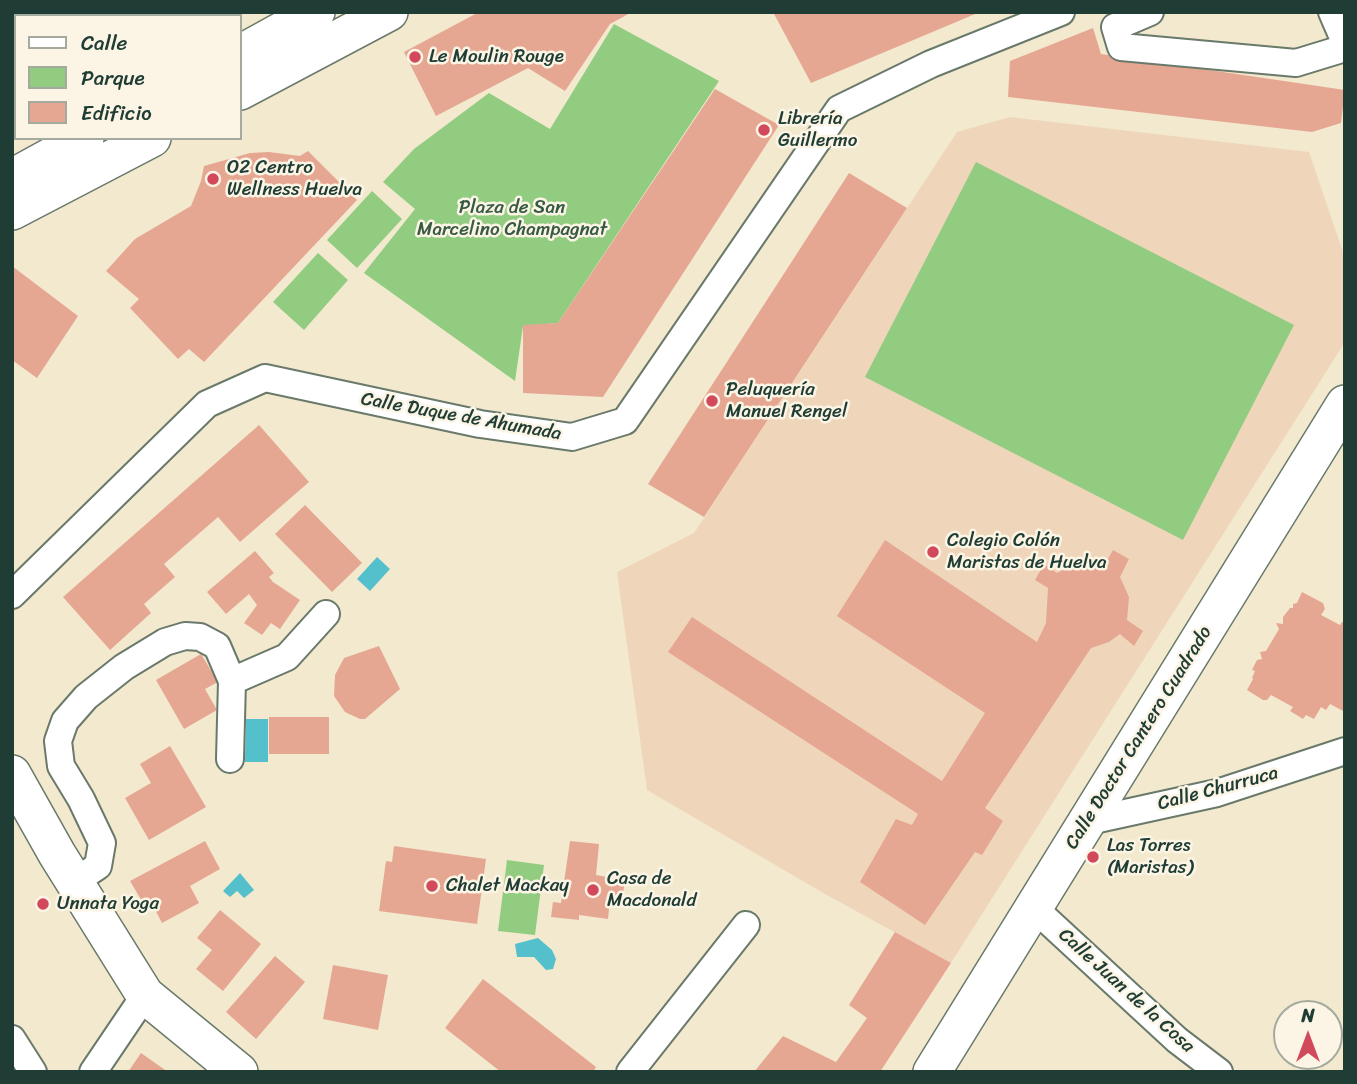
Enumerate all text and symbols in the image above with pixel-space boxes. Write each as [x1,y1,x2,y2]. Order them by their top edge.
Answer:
legend [14,14,242,140]
text: Calle [81,24,127,62]
place label: Le Moulin Rouge [429,46,564,68]
marker: Le Moulin Rouge [407,49,423,65]
text: Parque [81,59,145,97]
text: Edificio [81,94,152,132]
place label: Librería Guillermo [778,108,857,152]
marker: Librería Guillermo [756,122,772,138]
place label: O2 Centro Wellness Huelva [227,157,362,201]
marker: O2 Centro Wellness Huelva [205,171,221,187]
park label: Plaza de San Marcelino Champagnat [417,197,607,241]
place label: Peluquería Manuel Rengel [726,379,847,423]
street label: Calle Duque de Ahumada [359,388,563,446]
marker: Peluquería Manuel Rengel [704,393,720,409]
place label: Colegio Colón Maristas de Huelva [947,530,1107,574]
marker: Colegio Colón Maristas de Huelva [925,544,941,560]
street label: Calle Doctor Cantero Cuadrado [1061,622,1217,854]
street label: Calle Churruca [1155,762,1281,816]
place label: Las Torres (Maristas) [1107,835,1193,879]
marker: Las Torres (Maristas) [1085,849,1101,865]
place label: Casa de Macdonald [607,868,696,912]
place label: Chalet Mackay [446,875,569,897]
marker: Chalet Mackay [424,878,440,894]
marker: Casa de Macdonald [585,882,601,898]
place label: Unnata Yoga [57,893,159,915]
marker: Unnata Yoga [35,896,51,912]
street label: Calle Juan de la Cosa [1053,924,1199,1058]
text: N [1301,999,1315,1032]
north arrow [1273,1000,1343,1070]

